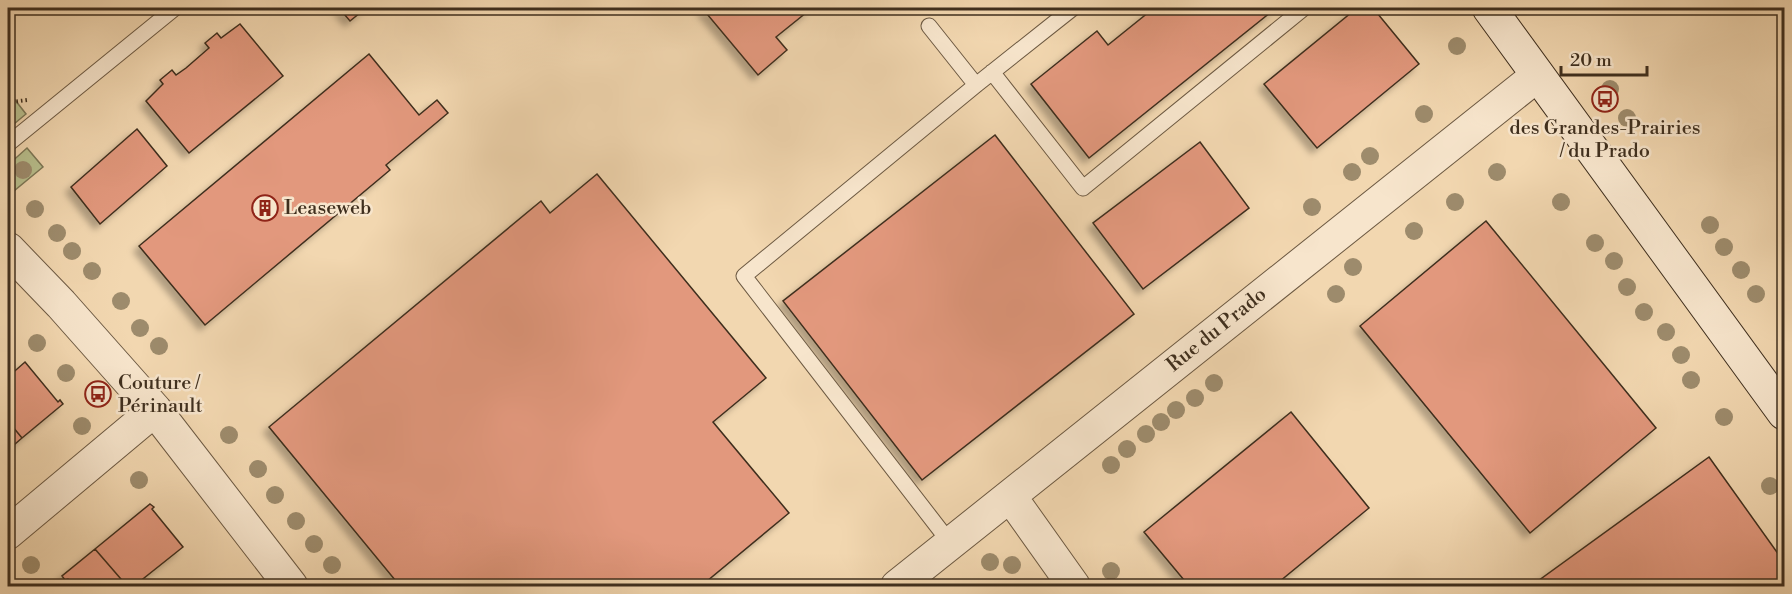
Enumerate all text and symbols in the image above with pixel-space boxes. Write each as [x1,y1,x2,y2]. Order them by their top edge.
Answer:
scale bar [1561,39,1646,77]
text: 20 m [1570,49,1612,72]
bus stop icon: des Grandes-Prairies / du Prado [1590,84,1620,114]
place label: des Grandes-Prairies / du Prado [1509,116,1701,164]
building icon: Leaseweb [250,193,280,223]
place label: Leaseweb [284,196,371,221]
street label: Rue du Prado [1162,282,1272,378]
place label: Couture / Périnault [118,371,203,419]
bus stop icon: Couture / Périnault [83,379,113,409]

